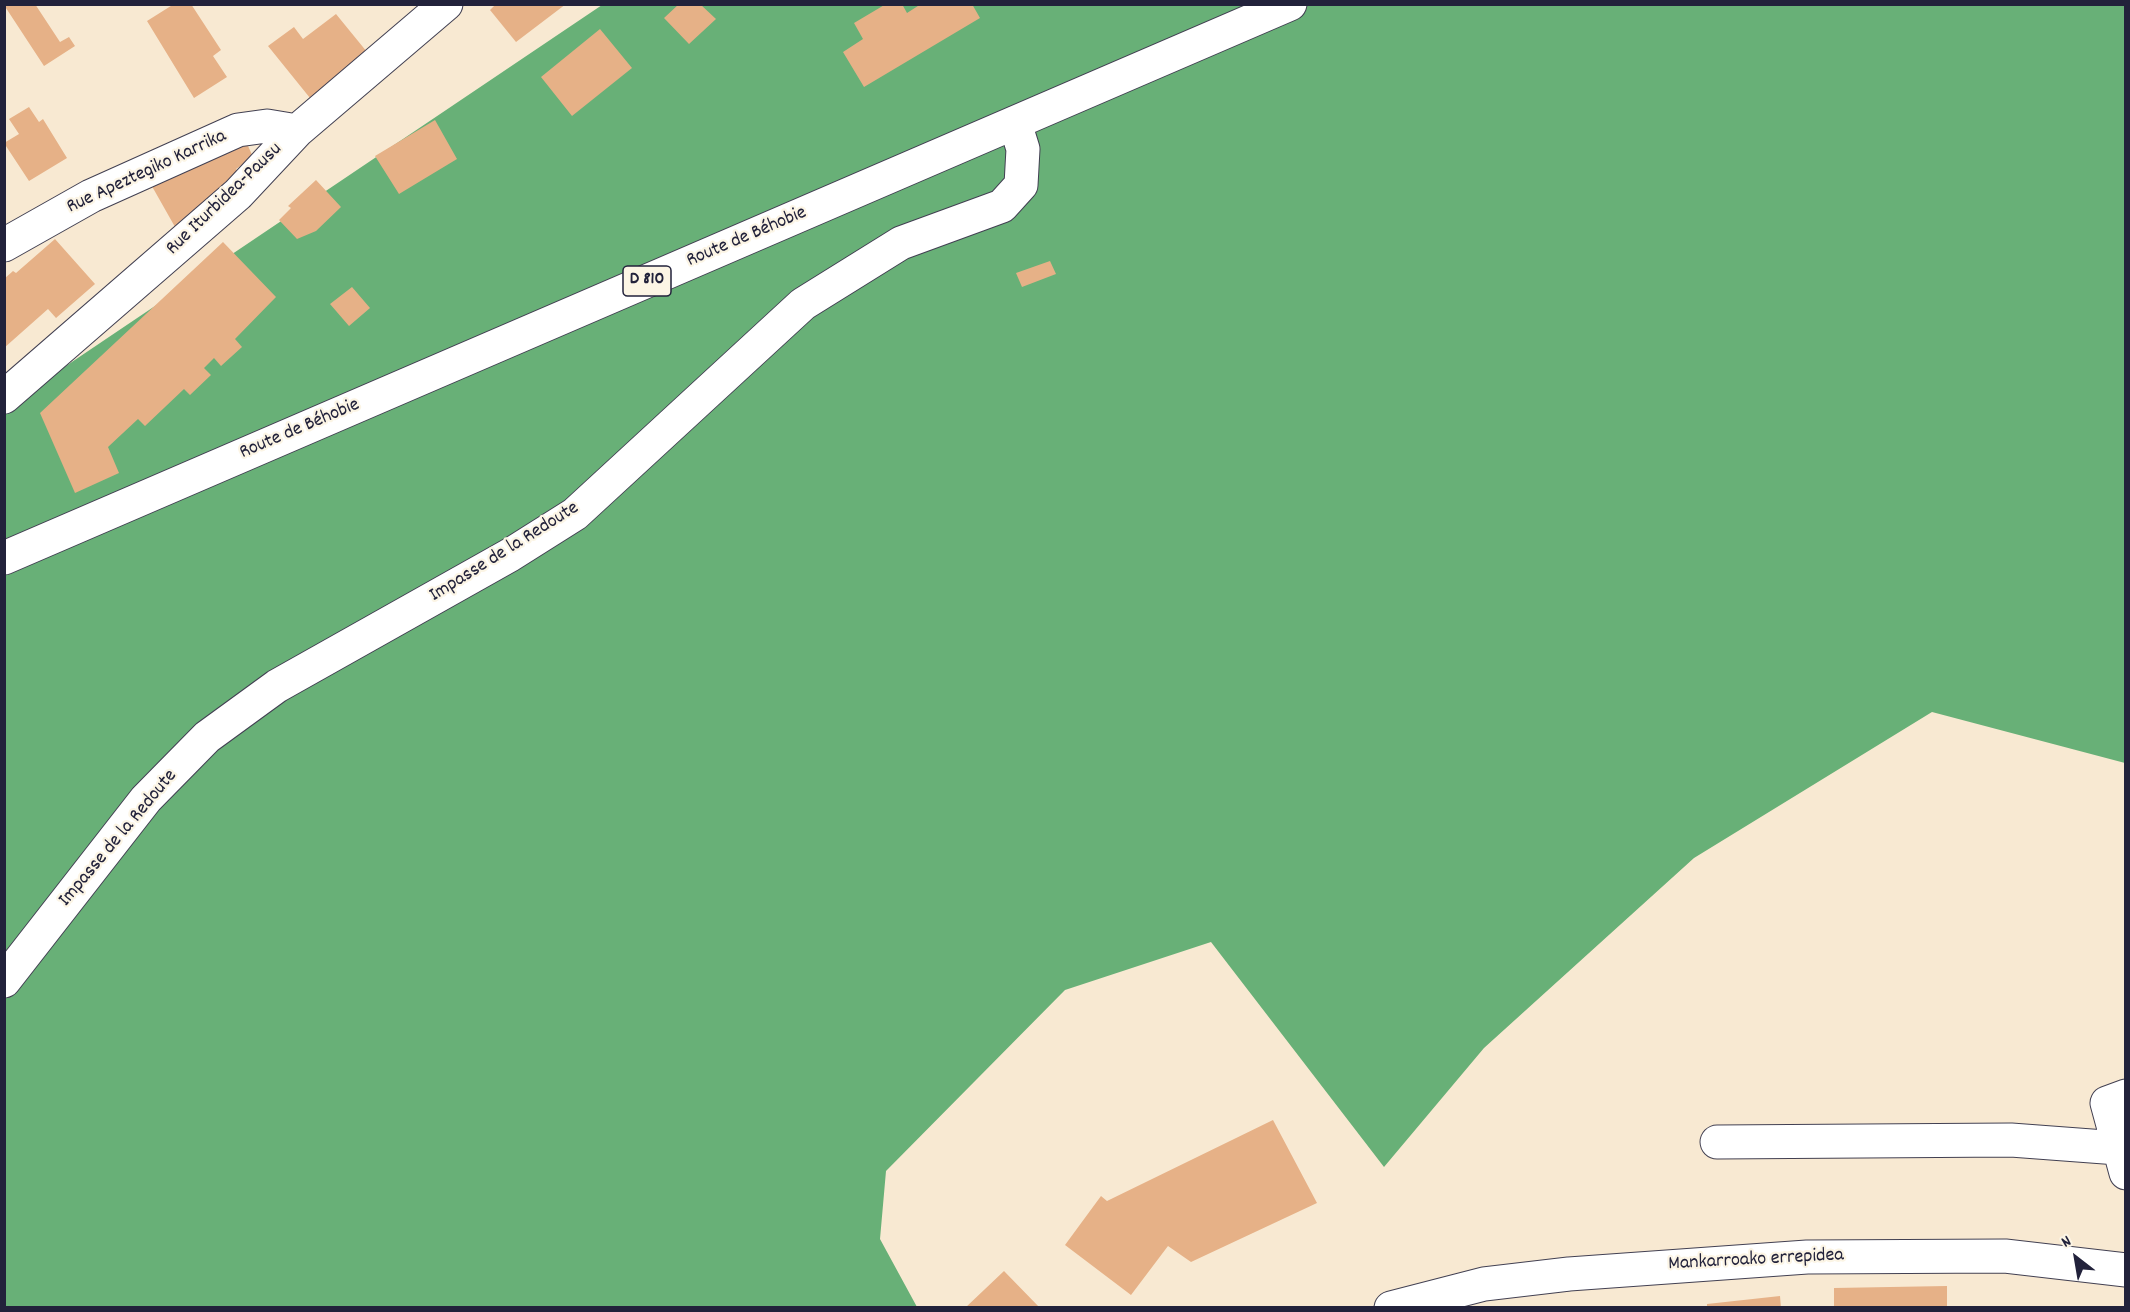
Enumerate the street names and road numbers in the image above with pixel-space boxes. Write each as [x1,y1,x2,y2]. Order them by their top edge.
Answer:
street label: Rue Apeztegiko Karrika [63,126,231,220]
street label: Rue Iturbidea-Pausu [162,139,288,261]
street label: Route de Béhobie [683,202,811,274]
road number: D 810 [623,266,671,296]
street label: Route de Béhobie [236,394,364,466]
street label: Impasse de la Redoute [426,497,584,609]
street label: Impasse de la Redoute [55,765,183,913]
street label: Mankarroako errepidea [1668,1244,1844,1278]

